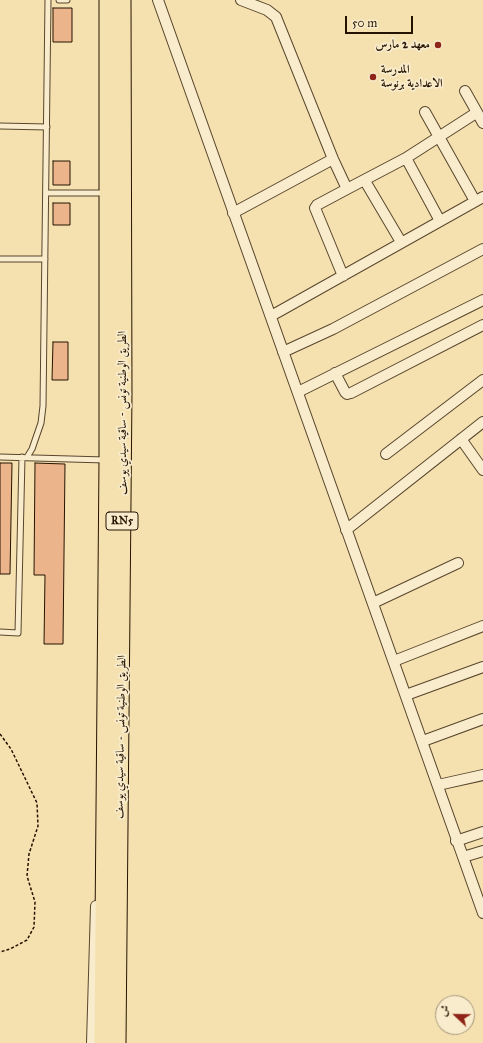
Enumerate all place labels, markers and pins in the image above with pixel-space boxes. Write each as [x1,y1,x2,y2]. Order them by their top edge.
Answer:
place label: معهد 2 مارس [375,38,430,52]
marker: معهد 2 مارس [433,40,443,50]
place label: المدرسة الاعدادية برنوسة [381,63,443,91]
marker: المدرسة الاعدادية برنوسة [368,72,378,82]

